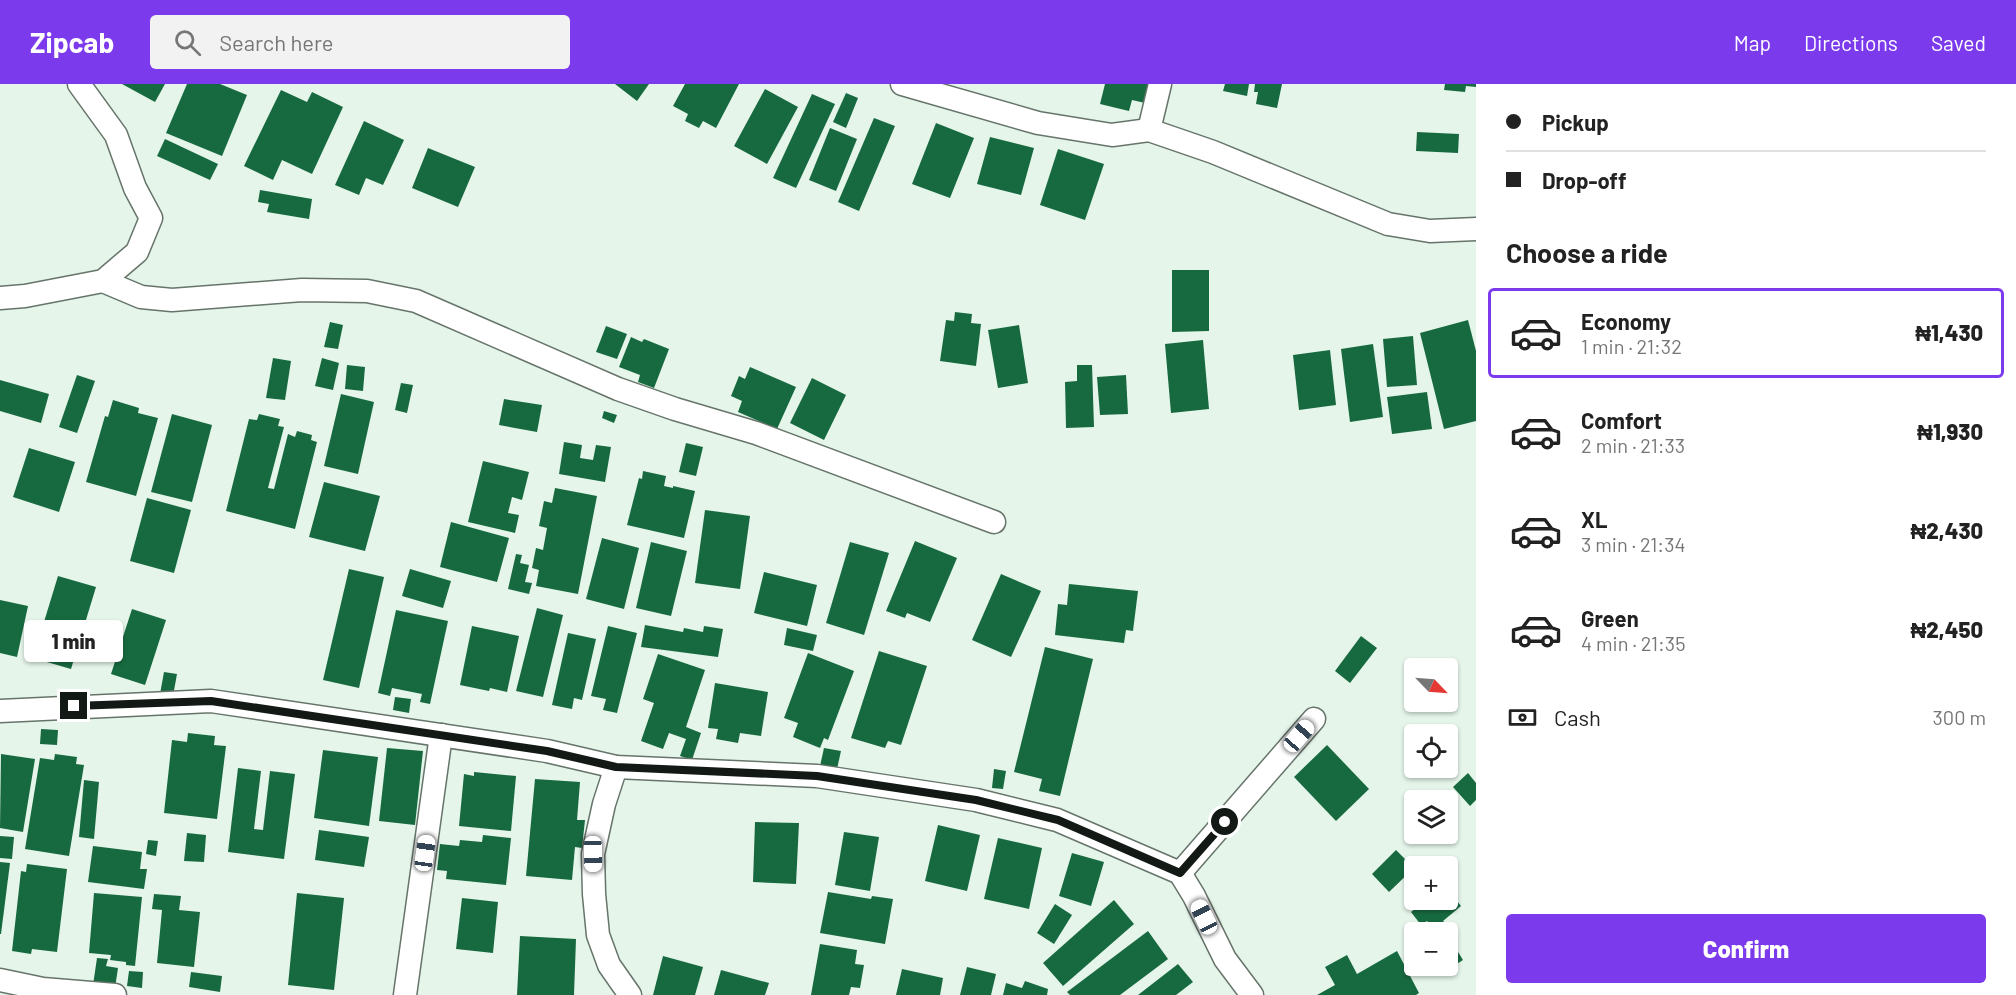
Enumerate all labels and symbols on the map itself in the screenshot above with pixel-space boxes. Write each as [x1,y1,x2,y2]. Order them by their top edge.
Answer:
callout: 1 min [25,619,124,661]
north arrow [1404,658,1458,712]
route end [60,692,87,719]
car [1280,717,1318,755]
route start [1211,808,1238,835]
car [414,834,436,872]
car [584,836,602,872]
car [1188,897,1220,937]

